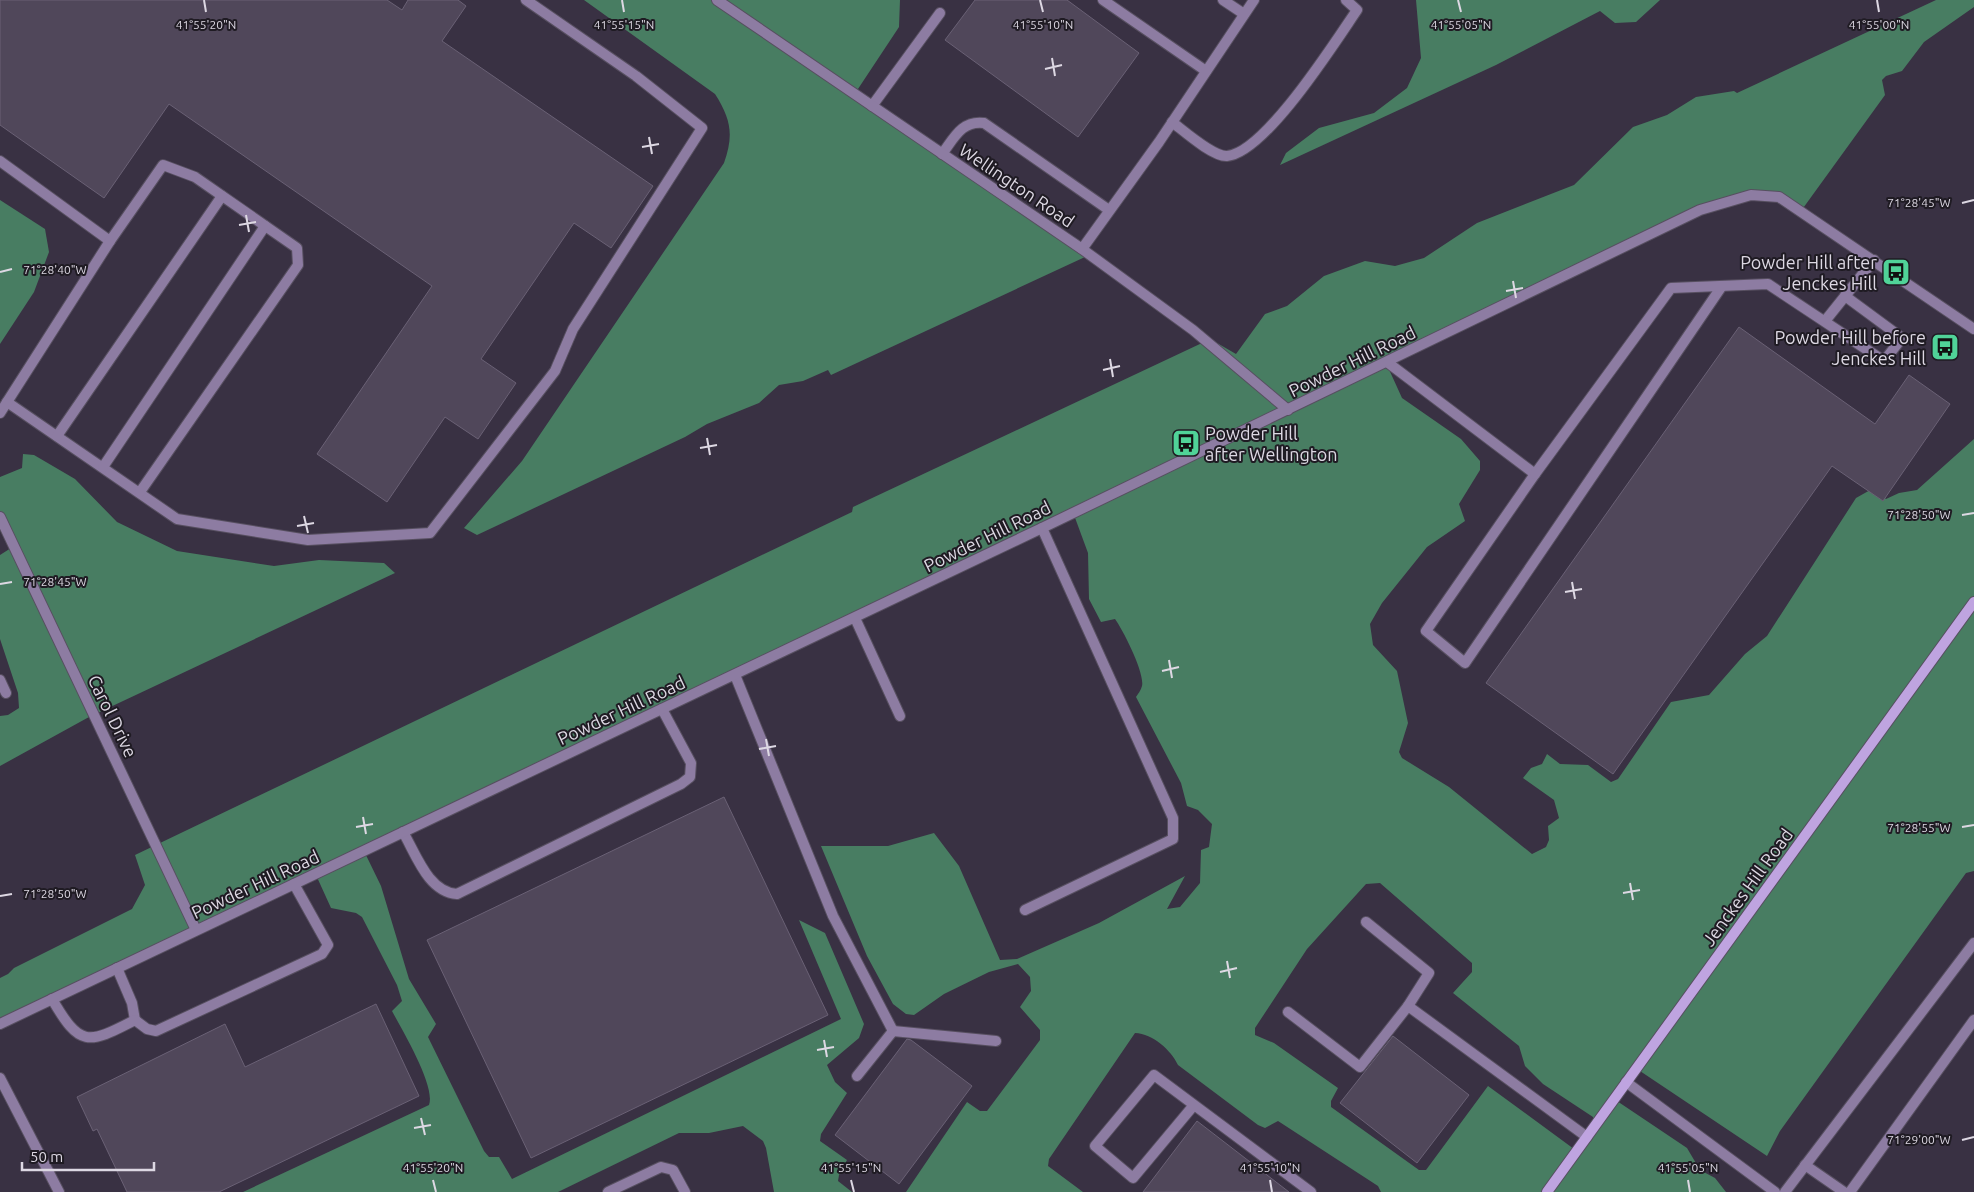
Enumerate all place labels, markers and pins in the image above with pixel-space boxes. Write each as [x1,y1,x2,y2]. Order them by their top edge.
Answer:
place label: Powder Hill after Jenckes Hill [1740,252,1877,293]
bus stop icon: Powder Hill after Jenckes Hill [1881,257,1911,287]
place label: Powder Hill before Jenckes Hill [1775,327,1926,368]
bus stop icon: Powder Hill before Jenckes Hill [1930,332,1960,362]
place label: Powder Hill after Wellington [1205,423,1338,464]
bus stop icon: Powder Hill after Wellington [1171,428,1201,458]

